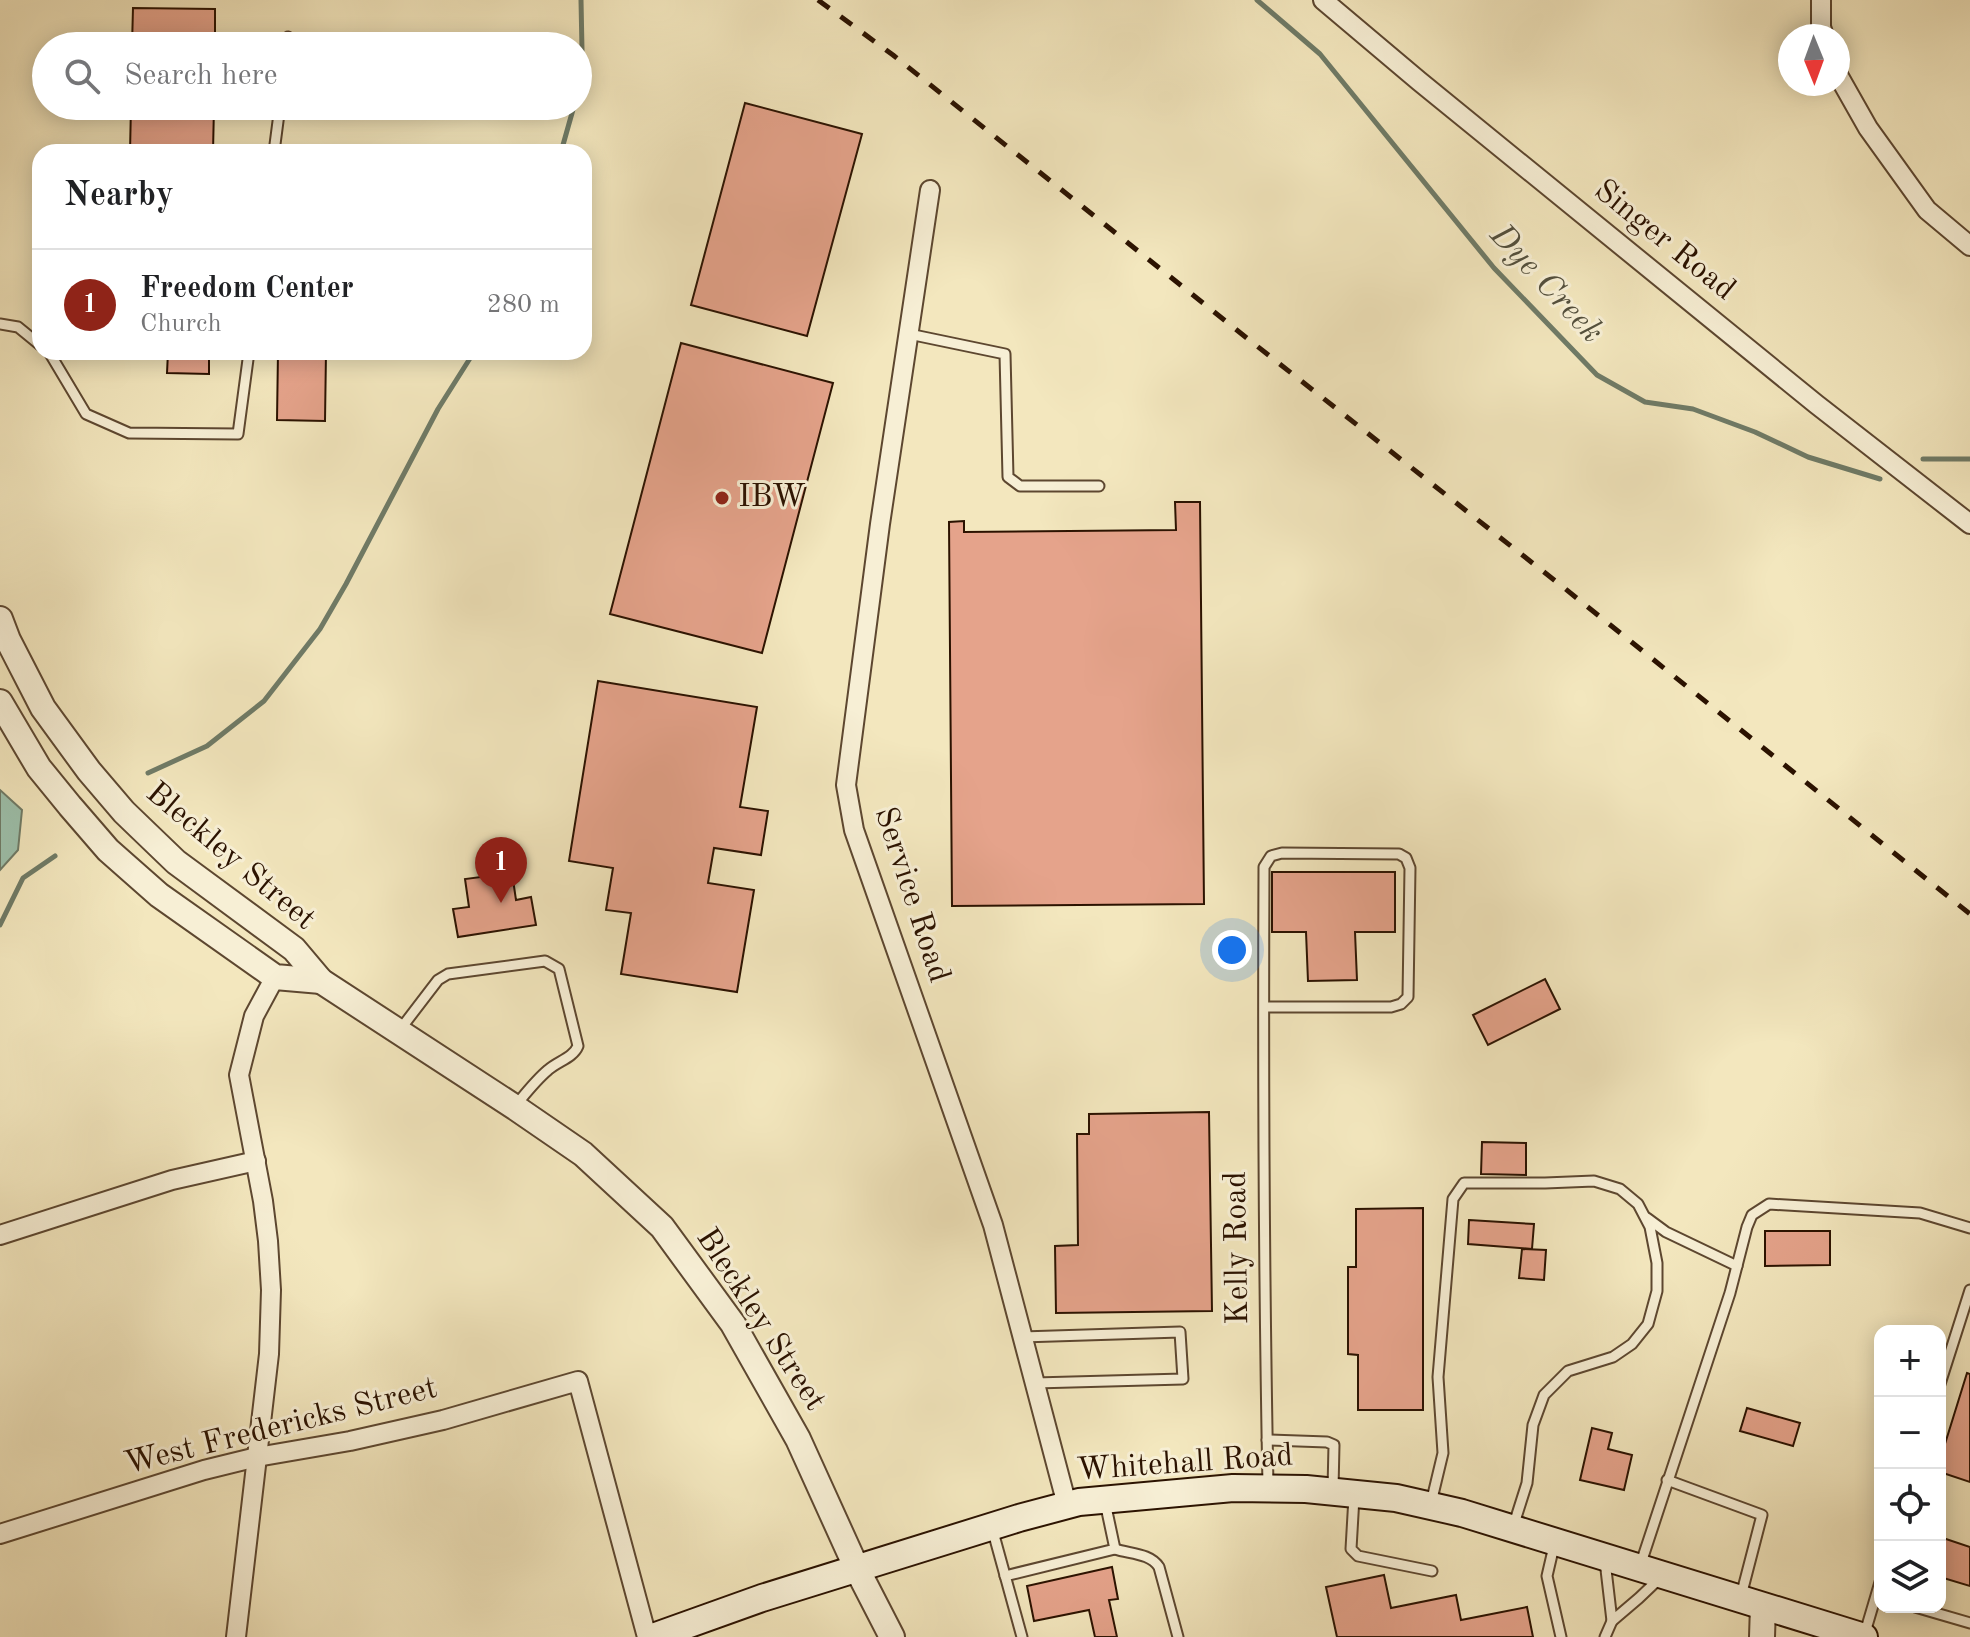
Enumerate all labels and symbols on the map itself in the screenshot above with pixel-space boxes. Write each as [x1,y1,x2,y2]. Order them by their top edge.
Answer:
north arrow [1778,24,1850,96]
street label: Singer Road [1587,175,1741,307]
water label: Dye Creek [1482,217,1609,350]
place label: IBW [738,482,806,514]
marker: IBW [713,489,731,507]
street label: Bleckley Street [139,777,321,937]
street label: Service Road [868,803,954,987]
pin: 1 [475,837,527,903]
your location [1212,930,1252,970]
street label: Kelly Road [1221,1171,1255,1325]
street label: Bleckley Street [689,1223,831,1417]
street label: West Fredericks Street [122,1373,440,1481]
street label: Whitehall Road [1076,1440,1294,1488]

